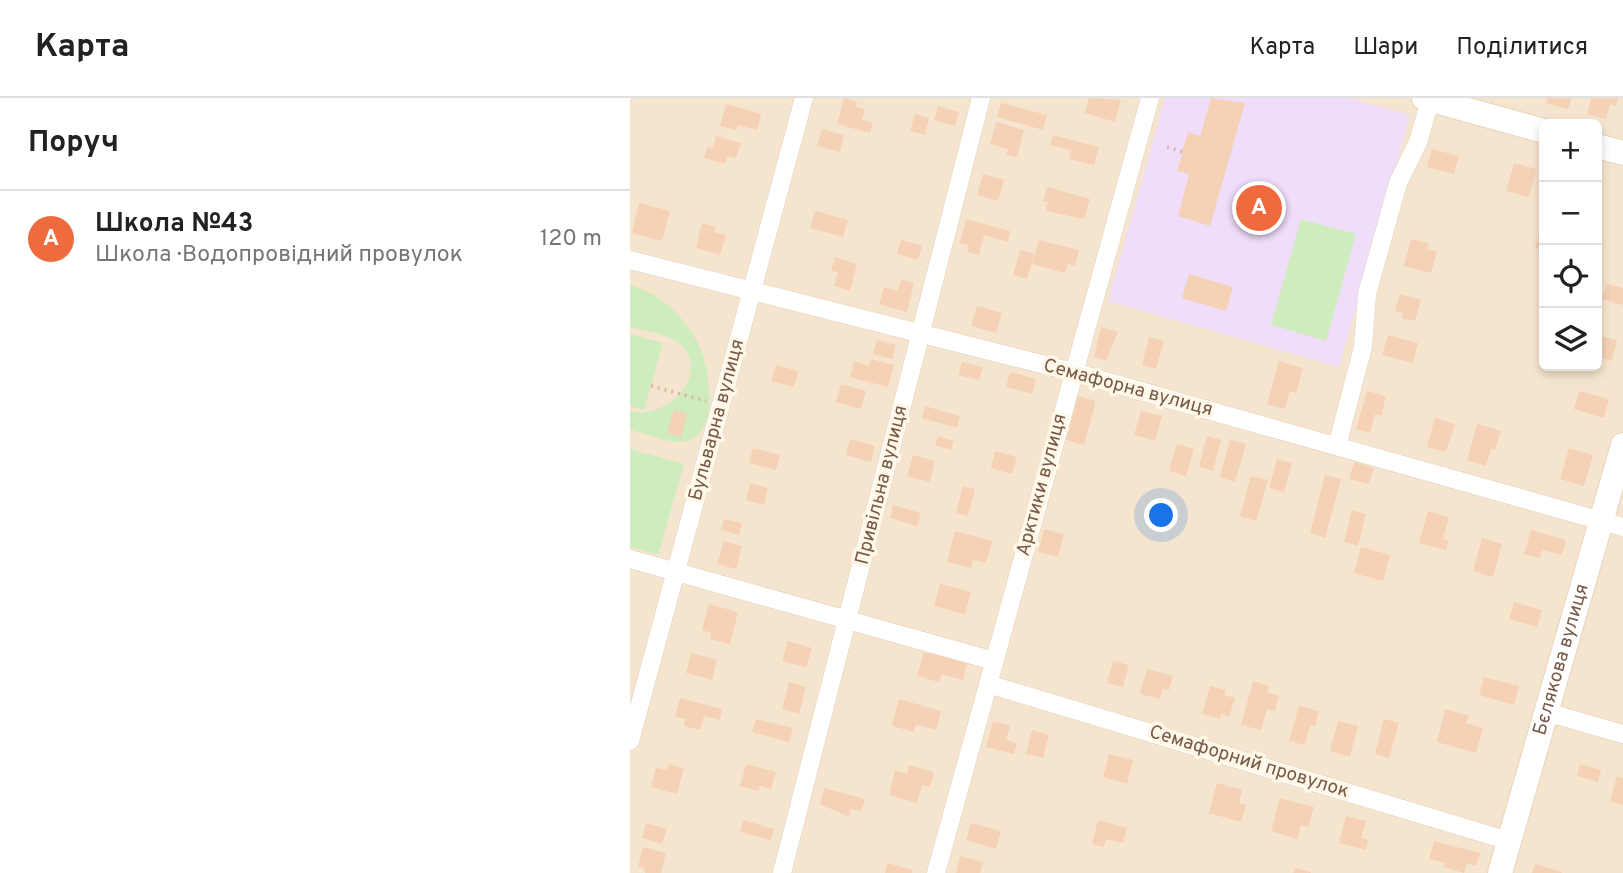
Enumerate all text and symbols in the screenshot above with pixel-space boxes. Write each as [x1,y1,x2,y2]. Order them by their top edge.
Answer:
text: Карта [35,27,129,69]
text: Карта [1250,33,1315,63]
text: Шари [1353,33,1418,63]
text: Поділитися [1456,33,1588,63]
map controls [1539,119,1602,371]
button: + [1539,119,1602,182]
text: Поруч [28,125,119,162]
pin: A [1236,182,1282,234]
button: − [1539,182,1602,245]
text: Школа №43 [95,208,253,241]
text: A [43,225,59,254]
text: 120 m [540,225,602,254]
text: Школа · Водопровідний провулок [95,241,463,270]
button: locate [1539,245,1602,308]
button: layers [1539,308,1602,371]
street label: Бульварна вулиця [684,337,750,503]
street label: Семафорна вулиця [1041,354,1215,422]
street label: Привільна вулиця [851,403,913,567]
street label: Арктики вулиця [1011,411,1073,559]
your location [1144,498,1178,532]
street label: Бєлякова вулиця [1528,581,1594,738]
street label: Семафорний провулок [1146,720,1352,804]

